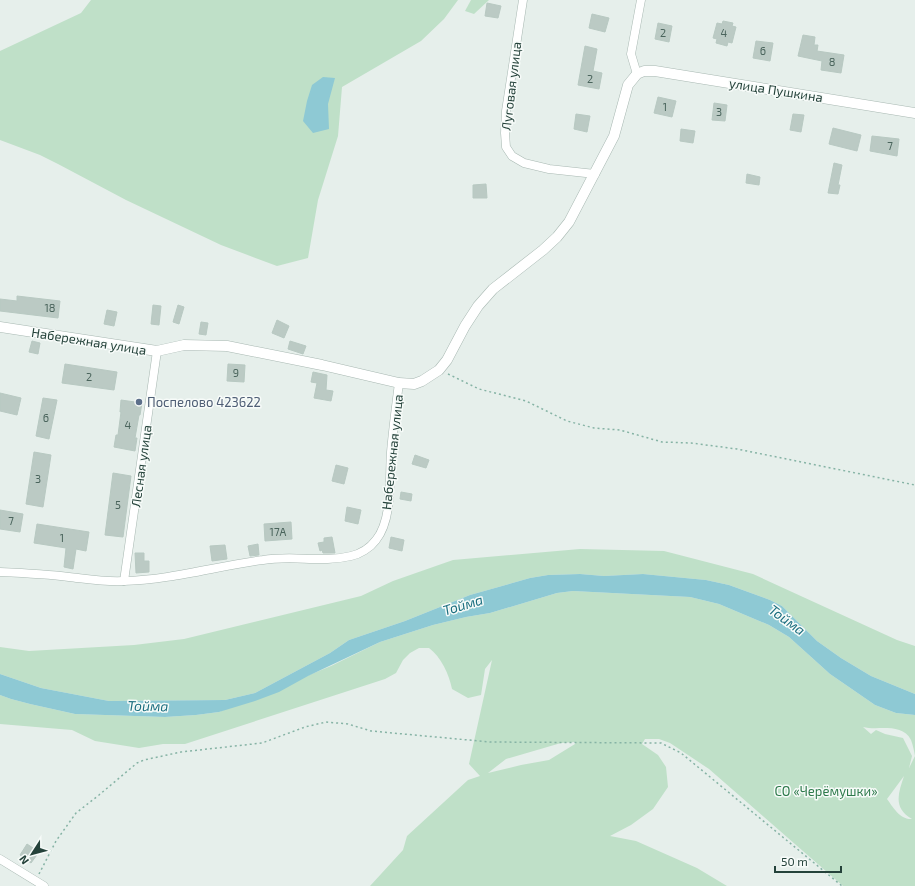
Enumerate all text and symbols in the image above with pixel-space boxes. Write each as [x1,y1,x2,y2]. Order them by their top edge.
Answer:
house number: 2 [660,26,666,39]
house number: 4 [721,26,728,39]
street label: Луговая улица [498,41,524,131]
house number: 6 [760,44,766,57]
house number: 8 [829,55,835,68]
house number: 2 [587,72,593,85]
street label: улица Пушкина [728,75,824,105]
house number: 1 [663,100,667,113]
house number: 3 [716,105,722,118]
house number: 7 [887,139,893,152]
house number: 18 [44,301,56,314]
street label: Набережная улица [30,324,148,358]
house number: 9 [233,366,239,379]
house number: 2 [86,370,92,383]
street label: Набережная улица [378,393,406,511]
place label: Поспелово 423622 [147,394,261,410]
marker: Поспелово 423622 [134,397,144,407]
house number: 6 [43,411,49,424]
house number: 4 [125,418,132,431]
street label: Лесная улица [127,424,155,508]
house number: 3 [35,472,41,485]
house number: 5 [115,498,121,511]
house number: 7 [8,514,14,527]
house number: 17А [270,525,287,538]
house number: 1 [60,531,64,544]
water label: Тойма [441,590,485,619]
water label: Тойма [766,601,809,639]
water label: Тойма [127,697,169,714]
park label: СО «Черёмушки» [775,783,877,799]
north arrow [12,834,52,874]
scale bar [775,848,841,874]
text: N [16,853,31,867]
text: 50 m [781,854,808,868]

